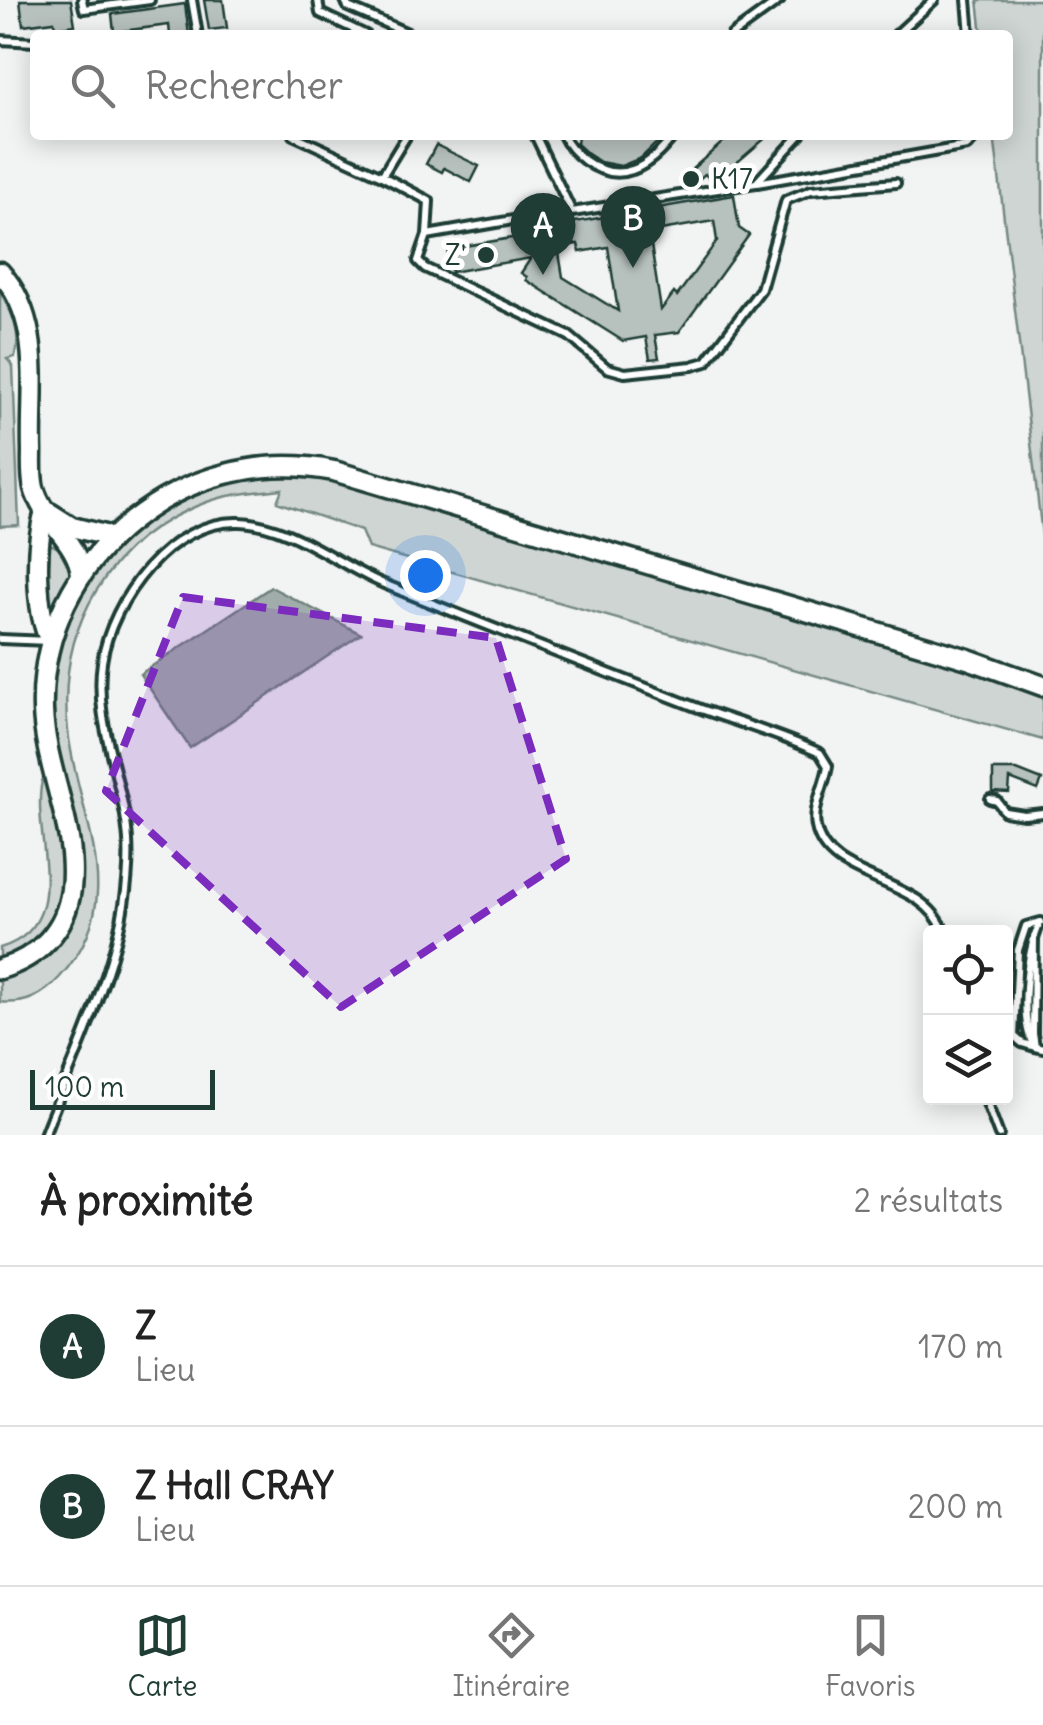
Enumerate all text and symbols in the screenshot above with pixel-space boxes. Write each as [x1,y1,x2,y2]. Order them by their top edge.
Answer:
search box [30,30,1013,140]
icon: search [65,58,120,113]
text: Rechercher [145,62,343,109]
place label: K17 [711,161,753,197]
marker: K17 [680,168,702,190]
pin: B [600,186,666,268]
pin: A [510,192,576,275]
place label: Z' [445,237,466,273]
marker: Z' [475,244,497,266]
your location [400,550,451,601]
map controls [923,925,1013,1105]
button: locate [923,925,1013,1015]
button: layers [923,1015,1013,1105]
scale bar [30,1065,215,1110]
text: 100 m [45,1069,124,1105]
text: À proximité [40,1174,253,1226]
text: 2 résultats [854,1180,1003,1221]
text: Z [135,1302,157,1349]
text: A [62,1326,83,1367]
text: 170 m [918,1326,1003,1367]
text: Lieu [135,1349,196,1390]
text: Z Hall CRAY [135,1462,334,1509]
text: B [62,1486,83,1527]
text: 200 m [908,1486,1003,1527]
text: Lieu [135,1509,196,1550]
tab: Carte [128,1608,197,1704]
tab: Itinéraire [452,1608,570,1704]
tab: Favoris [825,1608,915,1704]

